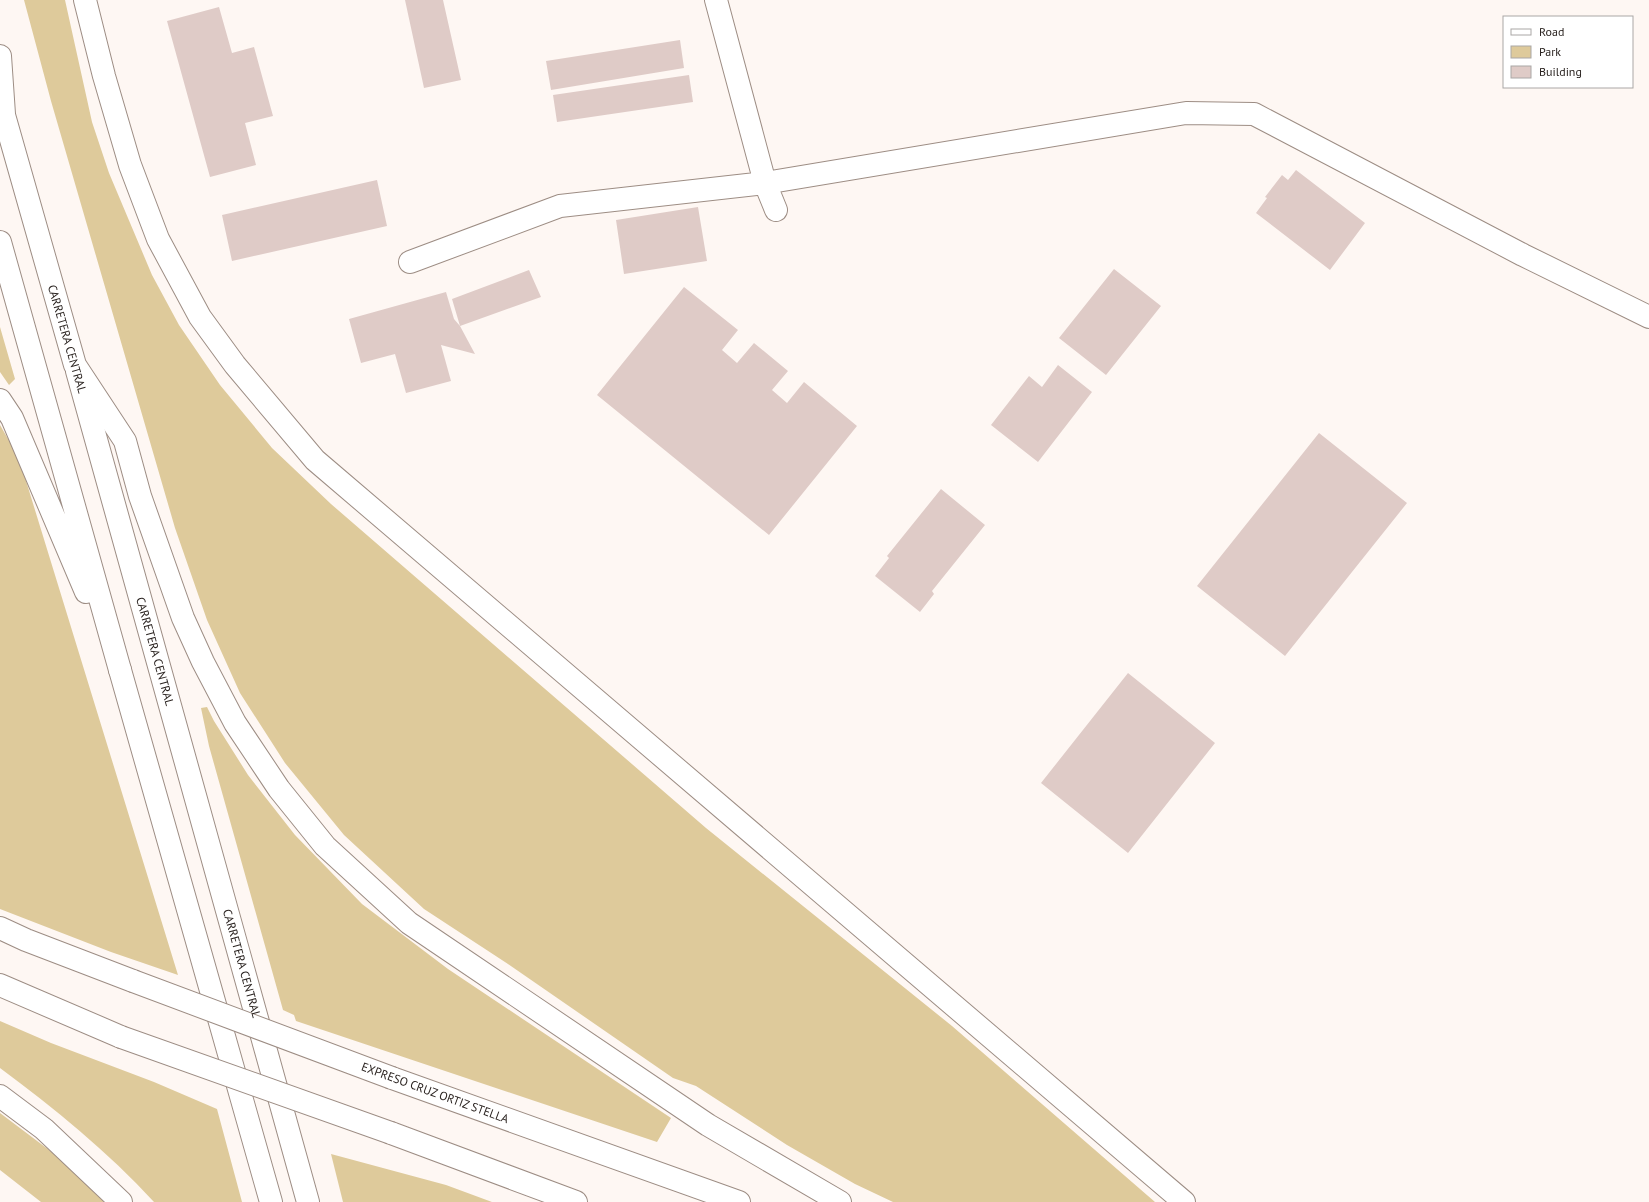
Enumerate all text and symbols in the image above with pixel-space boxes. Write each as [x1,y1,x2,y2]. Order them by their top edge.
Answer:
legend [1503,16,1633,88]
text: Road [1539,24,1564,39]
text: Park [1539,44,1561,59]
text: Building [1539,64,1582,79]
street label: CARRETERA CENTRAL [45,283,90,395]
street label: CARRETERA CENTRAL [133,595,178,707]
street label: CARRETERA CENTRAL [220,907,264,1019]
street label: EXPRESO CRUZ ORTIZ STELLA [359,1059,511,1126]

